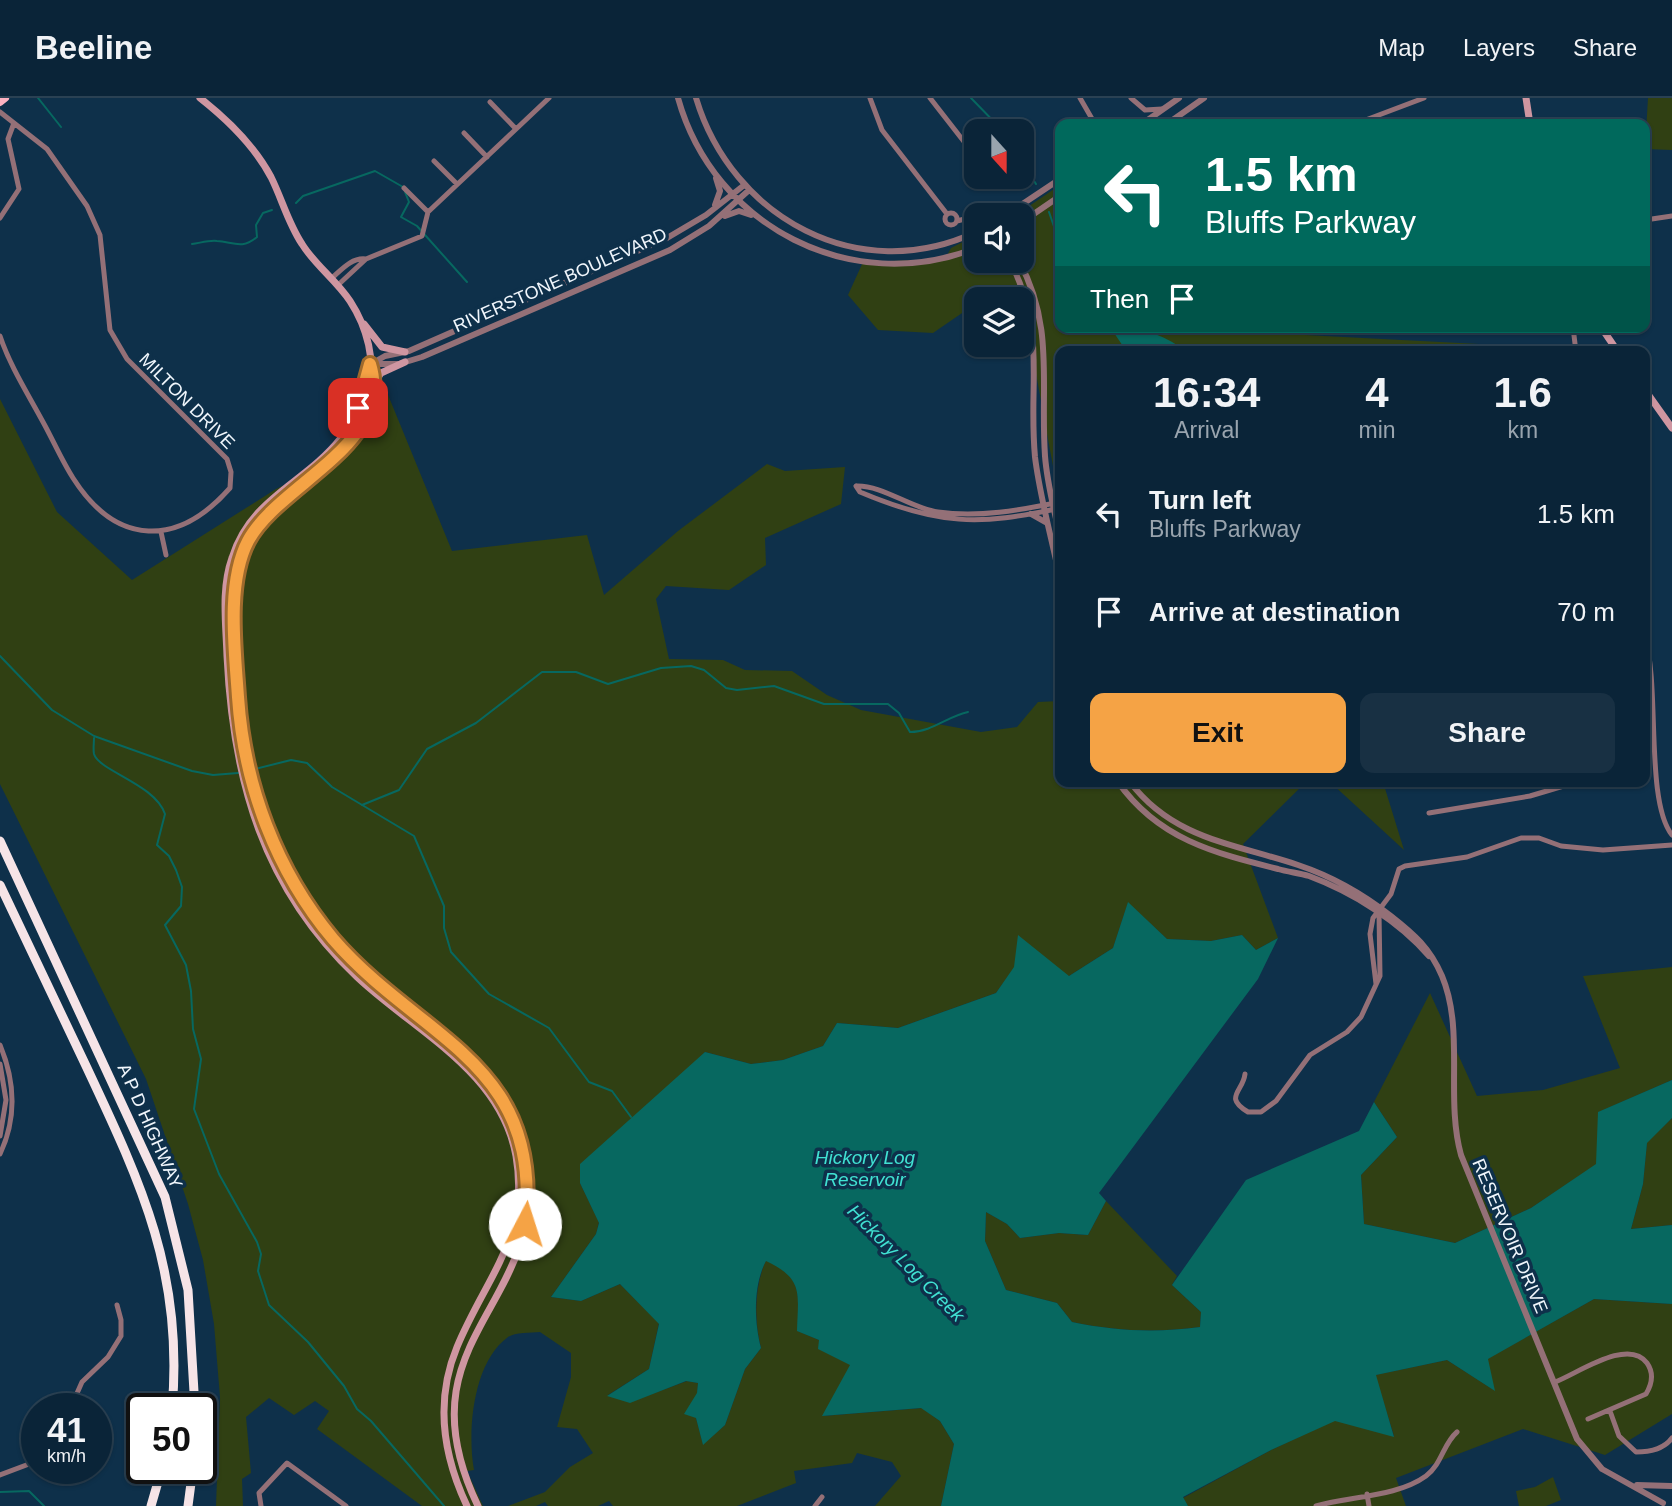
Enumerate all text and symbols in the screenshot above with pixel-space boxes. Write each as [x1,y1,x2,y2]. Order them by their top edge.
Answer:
text: Beeline [35,29,152,66]
text: Map [1378,34,1425,61]
text: Layers [1463,34,1535,61]
text: Share [1573,34,1637,61]
north arrow [964,119,1034,189]
map controls [964,119,1034,357]
icon: left [1090,147,1181,238]
text: 1.5 km [1205,147,1358,201]
button: sound [964,203,1034,273]
text: Bluffs Parkway [1205,204,1416,240]
street label: RIVERSTONE BOULEVARD [450,224,670,336]
icon: arrive [1163,280,1201,318]
text: Then [1090,284,1149,314]
button: layers [964,287,1034,357]
street label: MILTON DRIVE [135,349,239,453]
text: 16:34 [1153,369,1260,416]
text: 4 [1365,369,1389,416]
text: 1.6 [1494,369,1552,416]
pin [328,378,388,438]
icon: arrive [339,389,377,427]
text: Arrival [1174,417,1239,443]
text: min [1358,417,1396,443]
text: km [1507,417,1538,443]
text: Turn left [1149,485,1251,515]
icon: left [1090,495,1128,533]
text: 1.5 km [1537,499,1615,529]
text: Bluffs Parkway [1149,516,1301,542]
icon: arrive [1090,593,1128,631]
text: Arrive at destination [1149,597,1400,627]
text: 70 m [1557,597,1615,627]
button: Exit [1090,693,1346,773]
button: Share [1360,693,1615,773]
street label: A P D HIGHWAY [113,1060,187,1192]
water label: Hickory Log Reservoir [815,1147,916,1190]
street label: RESERVOIR DRIVE [1468,1156,1552,1316]
position arrow [488,1187,562,1261]
water label: Hickory Log Creek [843,1200,970,1327]
speed limit sign: 50 [126,1393,217,1484]
text: 41 [47,1410,86,1449]
text: km/h [47,1446,86,1466]

